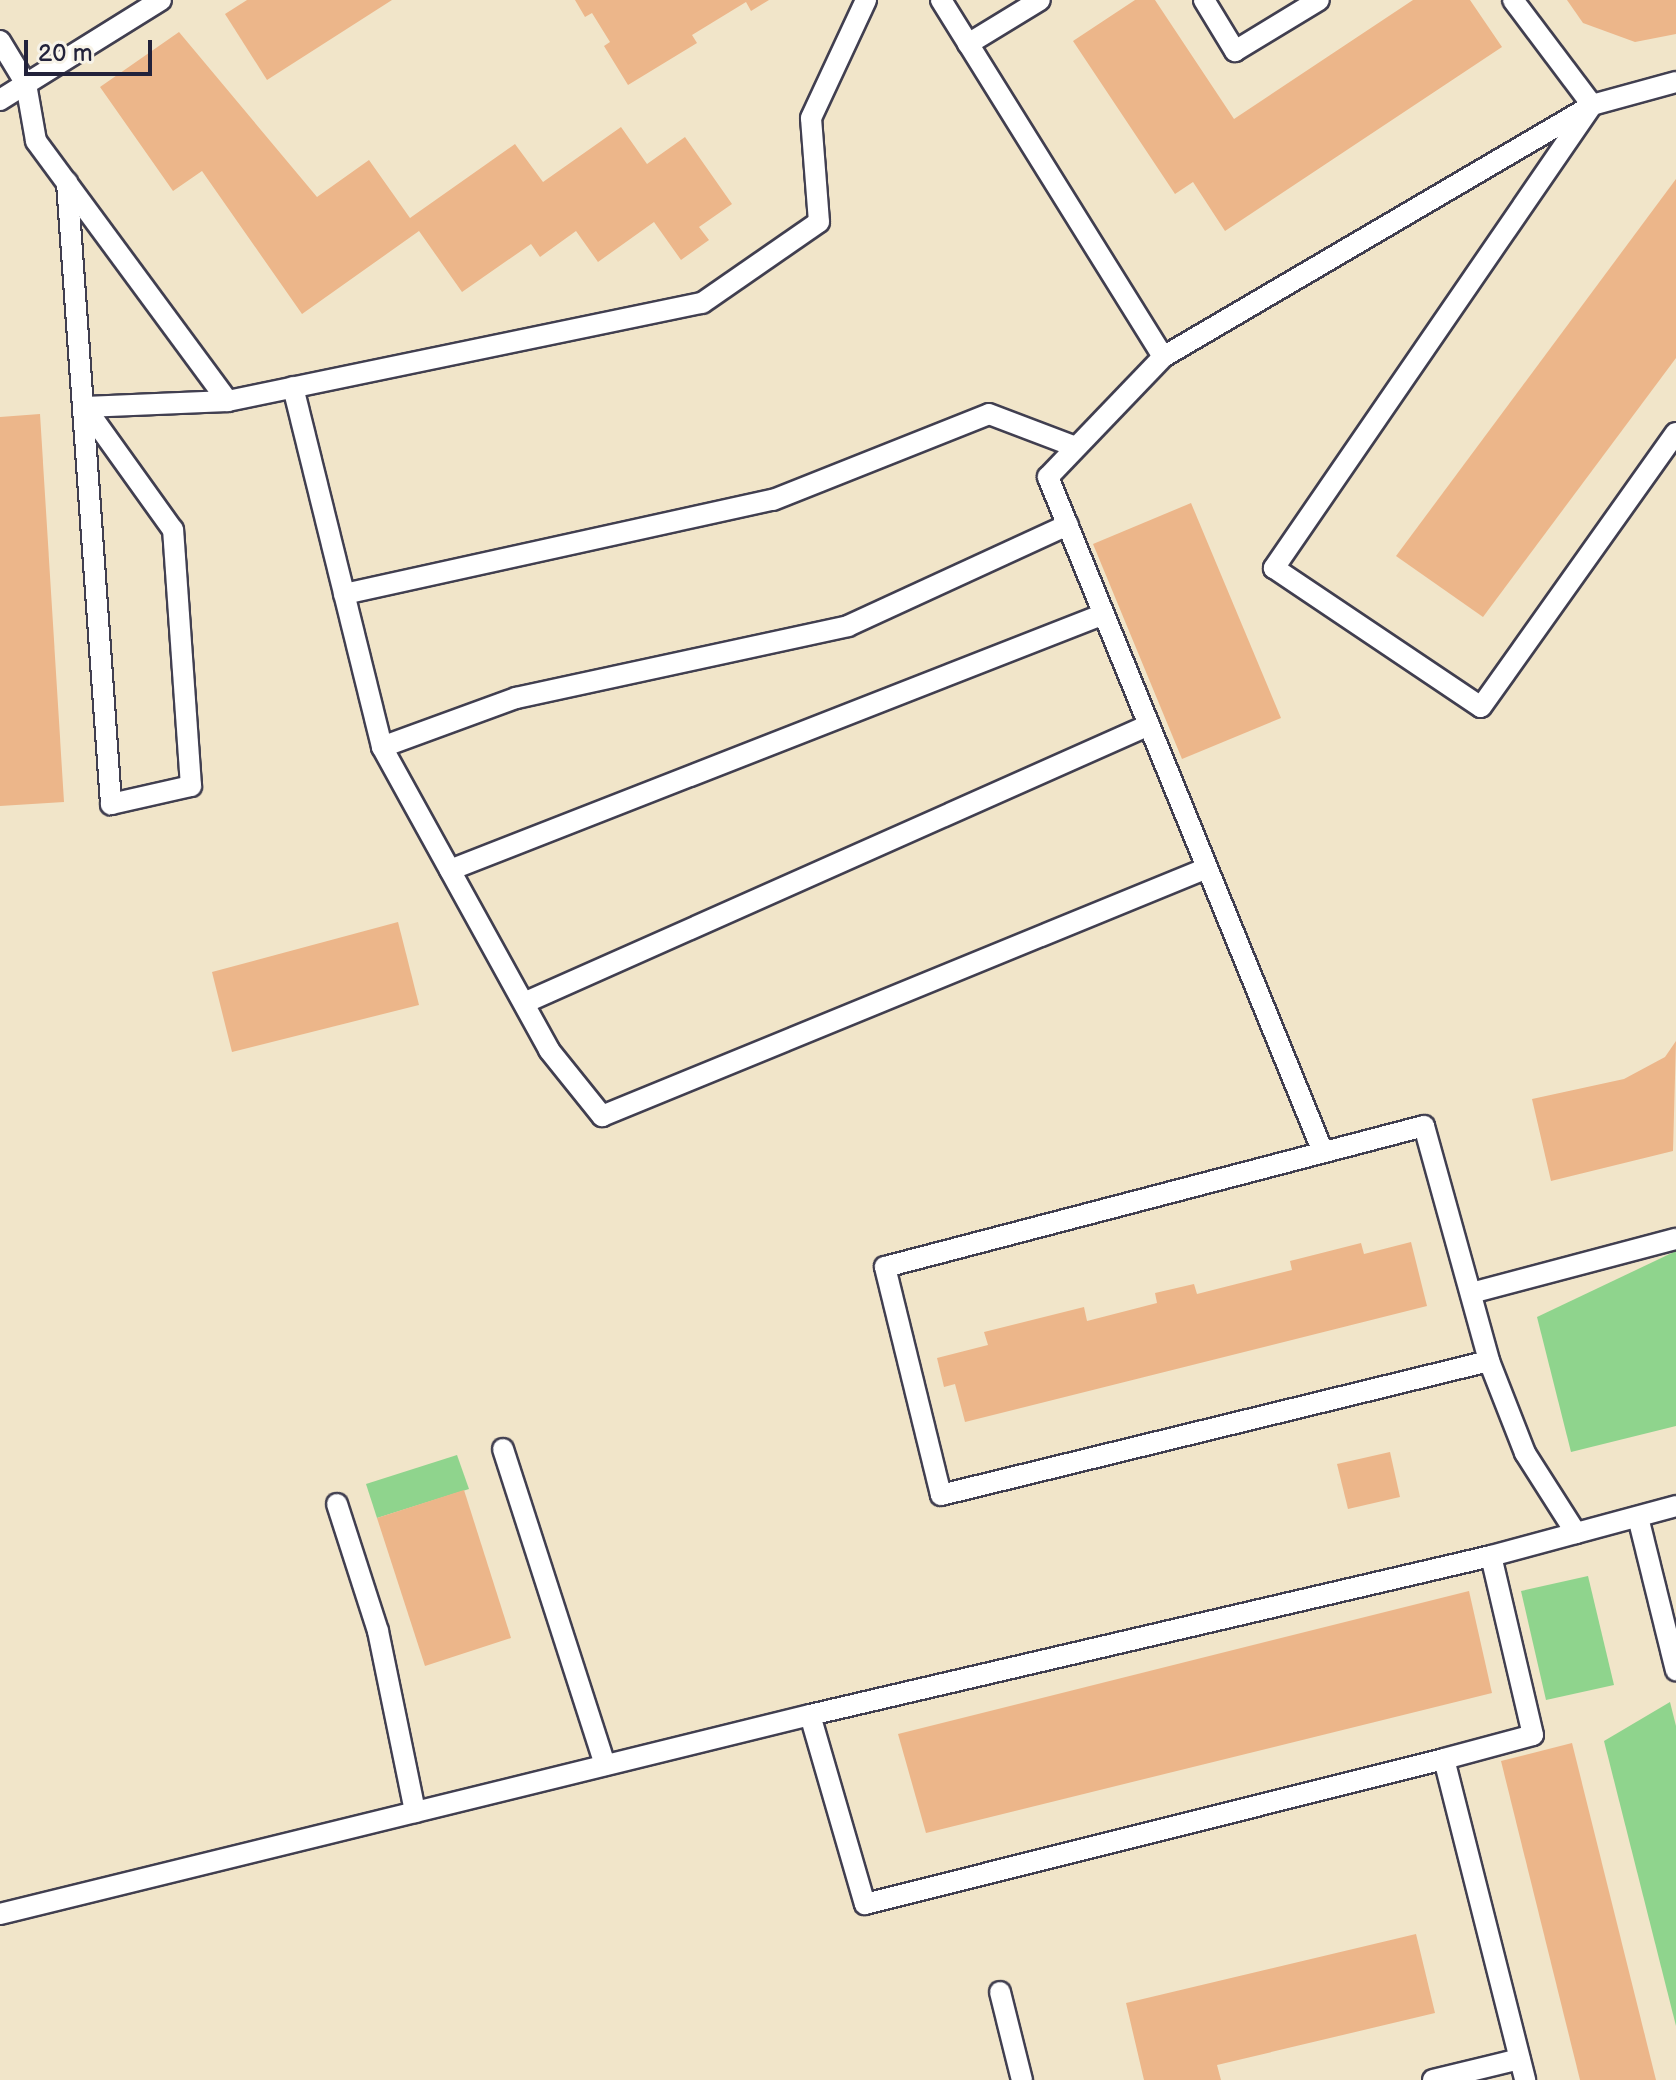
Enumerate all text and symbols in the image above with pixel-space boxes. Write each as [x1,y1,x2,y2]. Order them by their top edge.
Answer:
scale bar [28,24,156,74]
text: 20 m [38,39,93,68]

